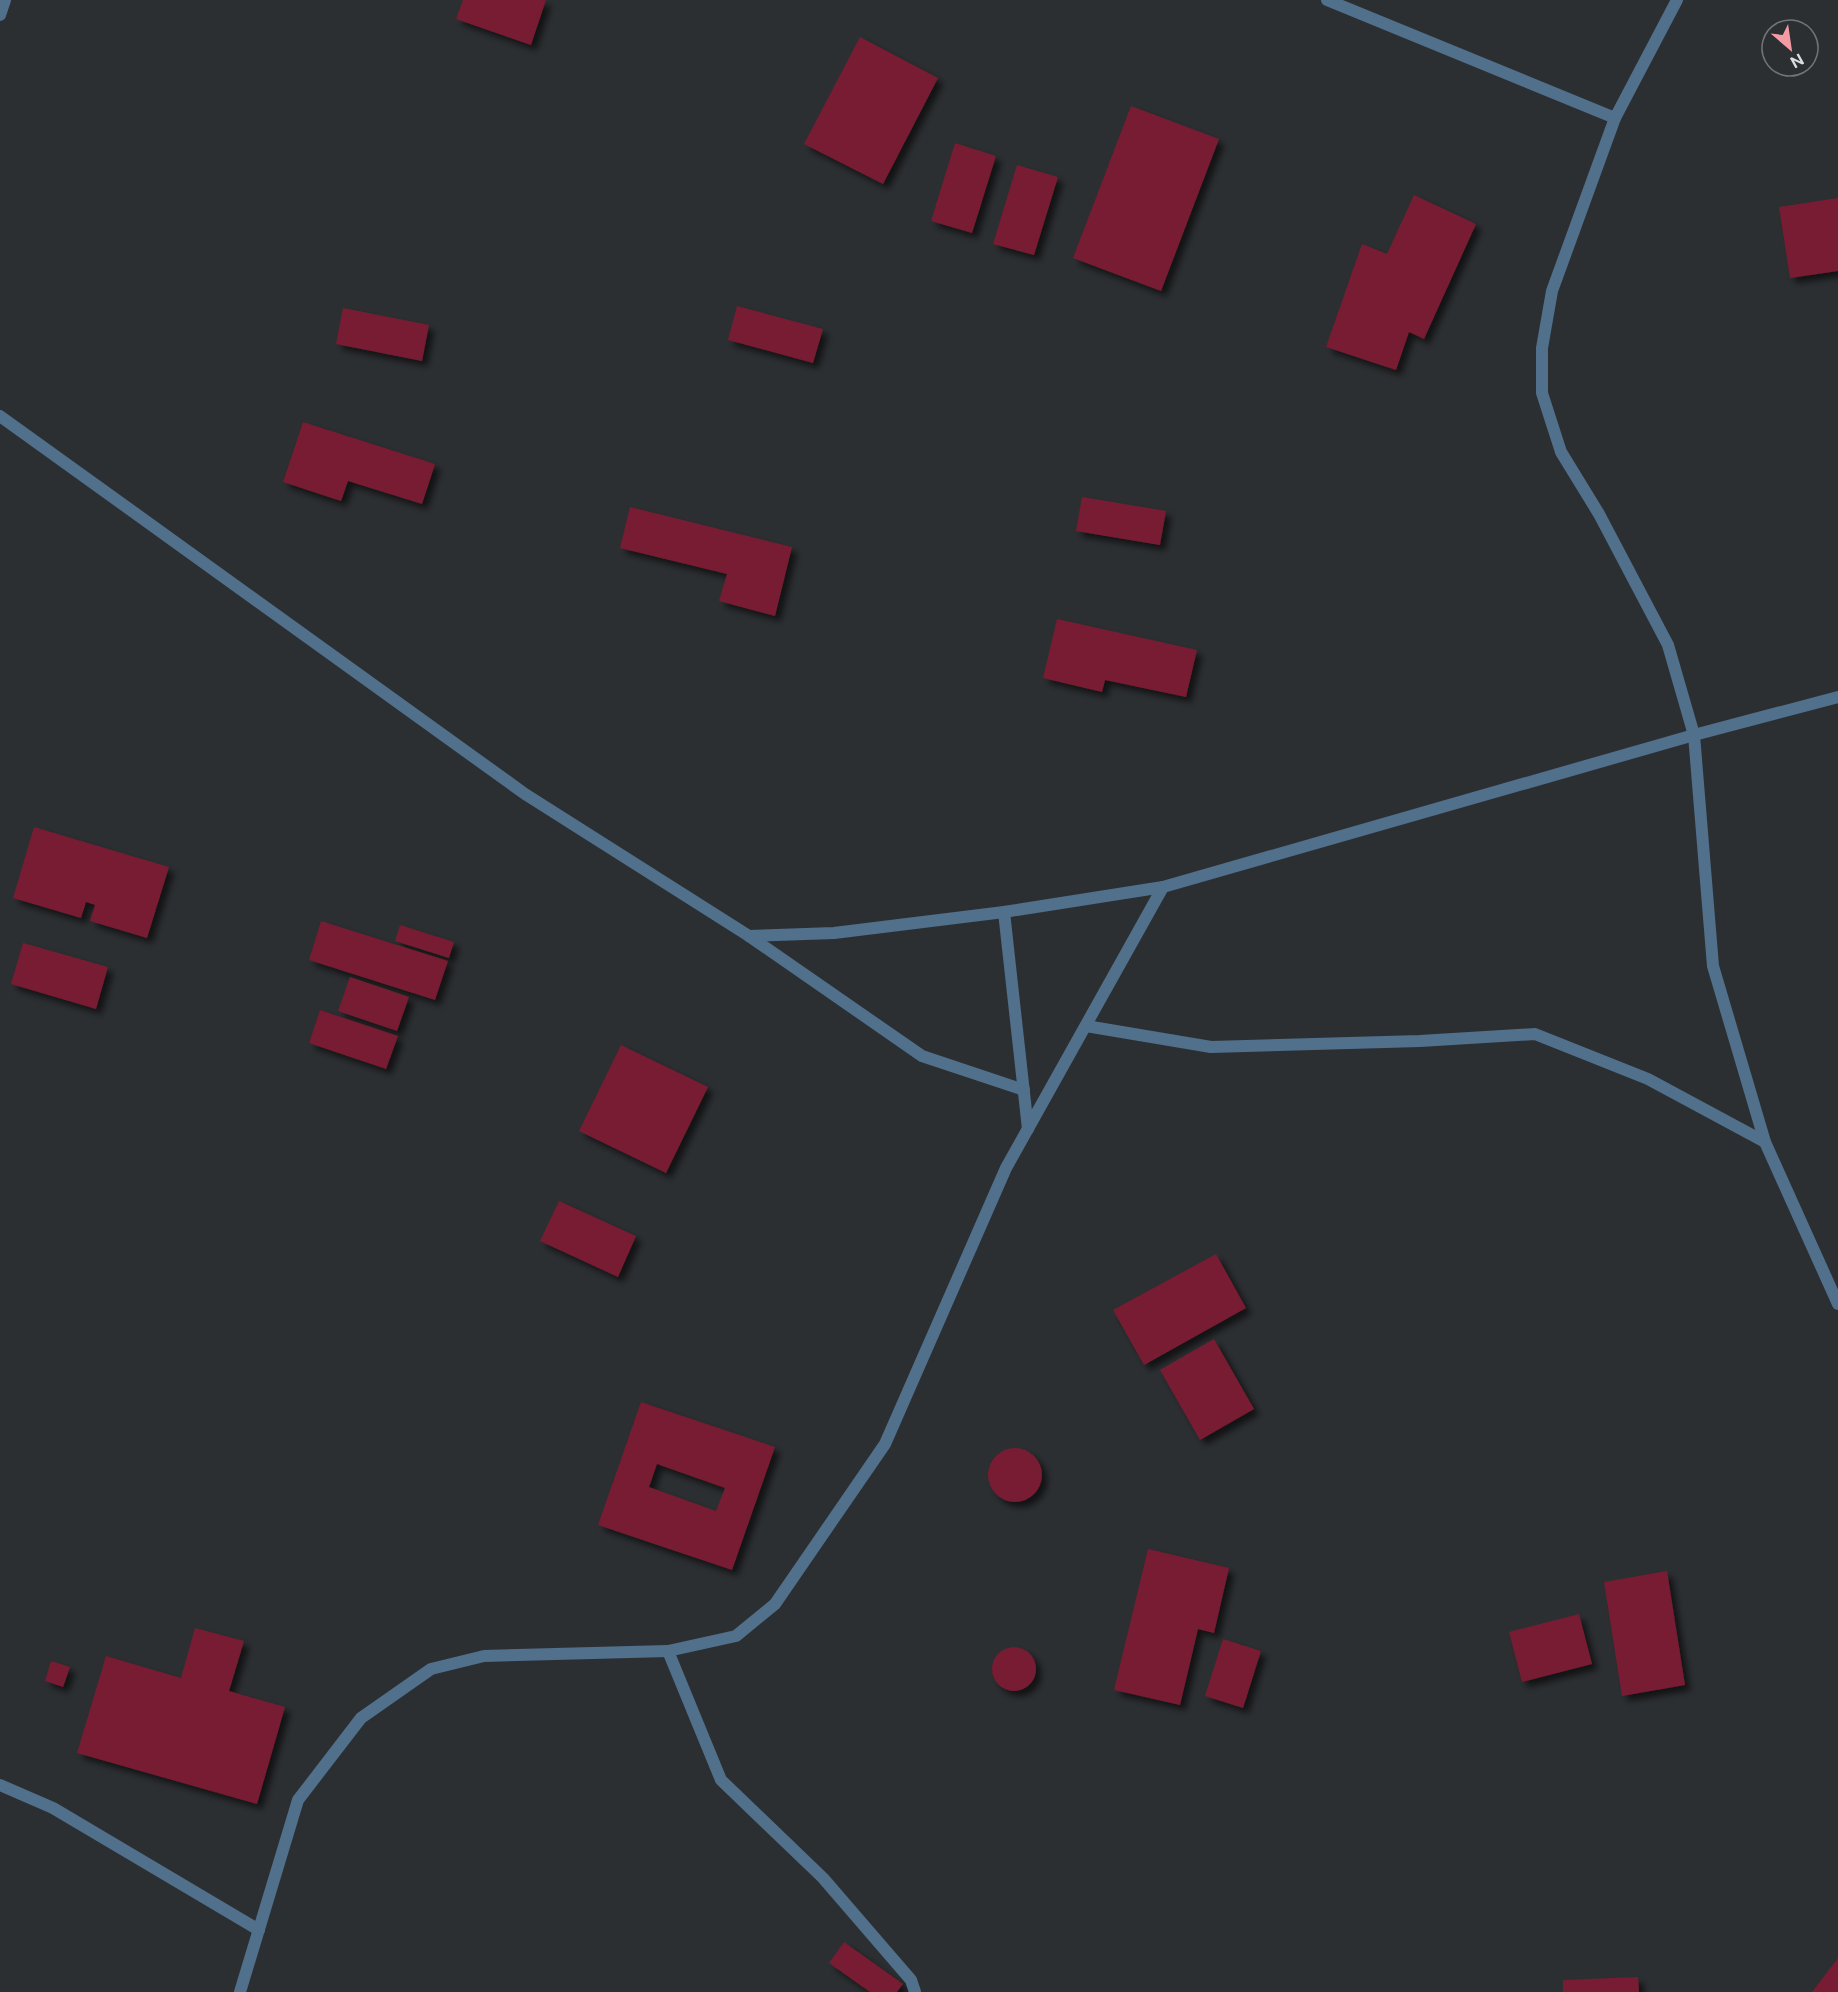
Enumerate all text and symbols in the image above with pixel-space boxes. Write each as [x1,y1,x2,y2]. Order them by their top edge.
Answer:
north arrow [1760,18,1820,78]
text: N [1787,49,1807,72]

